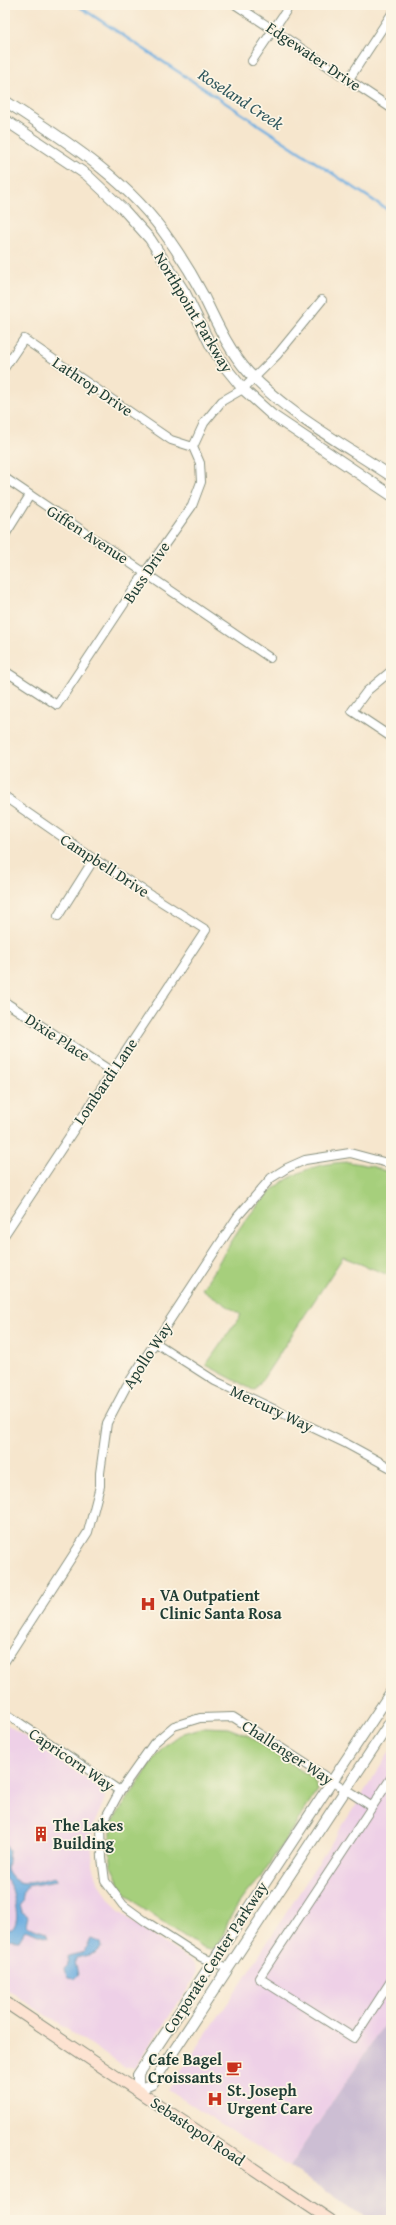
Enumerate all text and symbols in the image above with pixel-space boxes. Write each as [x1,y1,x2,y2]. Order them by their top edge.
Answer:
street label: Edgewater Drive [262,15,366,97]
water label: Roseland Creek [193,61,289,136]
street label: Northpoint Parkway [148,247,240,377]
street label: Lathrop Drive [48,350,138,422]
street label: Giffen Avenue [42,499,134,569]
street label: Buss Drive [117,536,175,608]
street label: Campbell Drive [56,827,154,903]
street label: Dixie Place [21,1007,95,1067]
street label: Lombardi Lane [67,1033,143,1129]
street label: Apollo Way [116,1317,178,1393]
street label: Mercury Way [226,1378,318,1438]
place label: VA Outpatient Clinic Santa Rosa [160,1583,282,1625]
hospital icon: VA Outpatient Clinic Santa Rosa [139,1595,157,1613]
street label: Challenger Way [238,1713,339,1791]
street label: Capricorn Way [24,1721,120,1797]
place label: The Lakes Building [53,1813,123,1855]
building icon: The Lakes Building [32,1825,50,1843]
street label: Corporate Center Parkway [157,1876,273,2038]
place label: Cafe Bagel Croissants [148,2047,222,2089]
cafe icon: Cafe Bagel Croissants [225,2059,243,2077]
place label: St. Joseph Urgent Care [227,2078,313,2120]
street label: Sebastopol Road [146,2090,251,2172]
hospital icon: St. Joseph Urgent Care [206,2090,224,2108]

